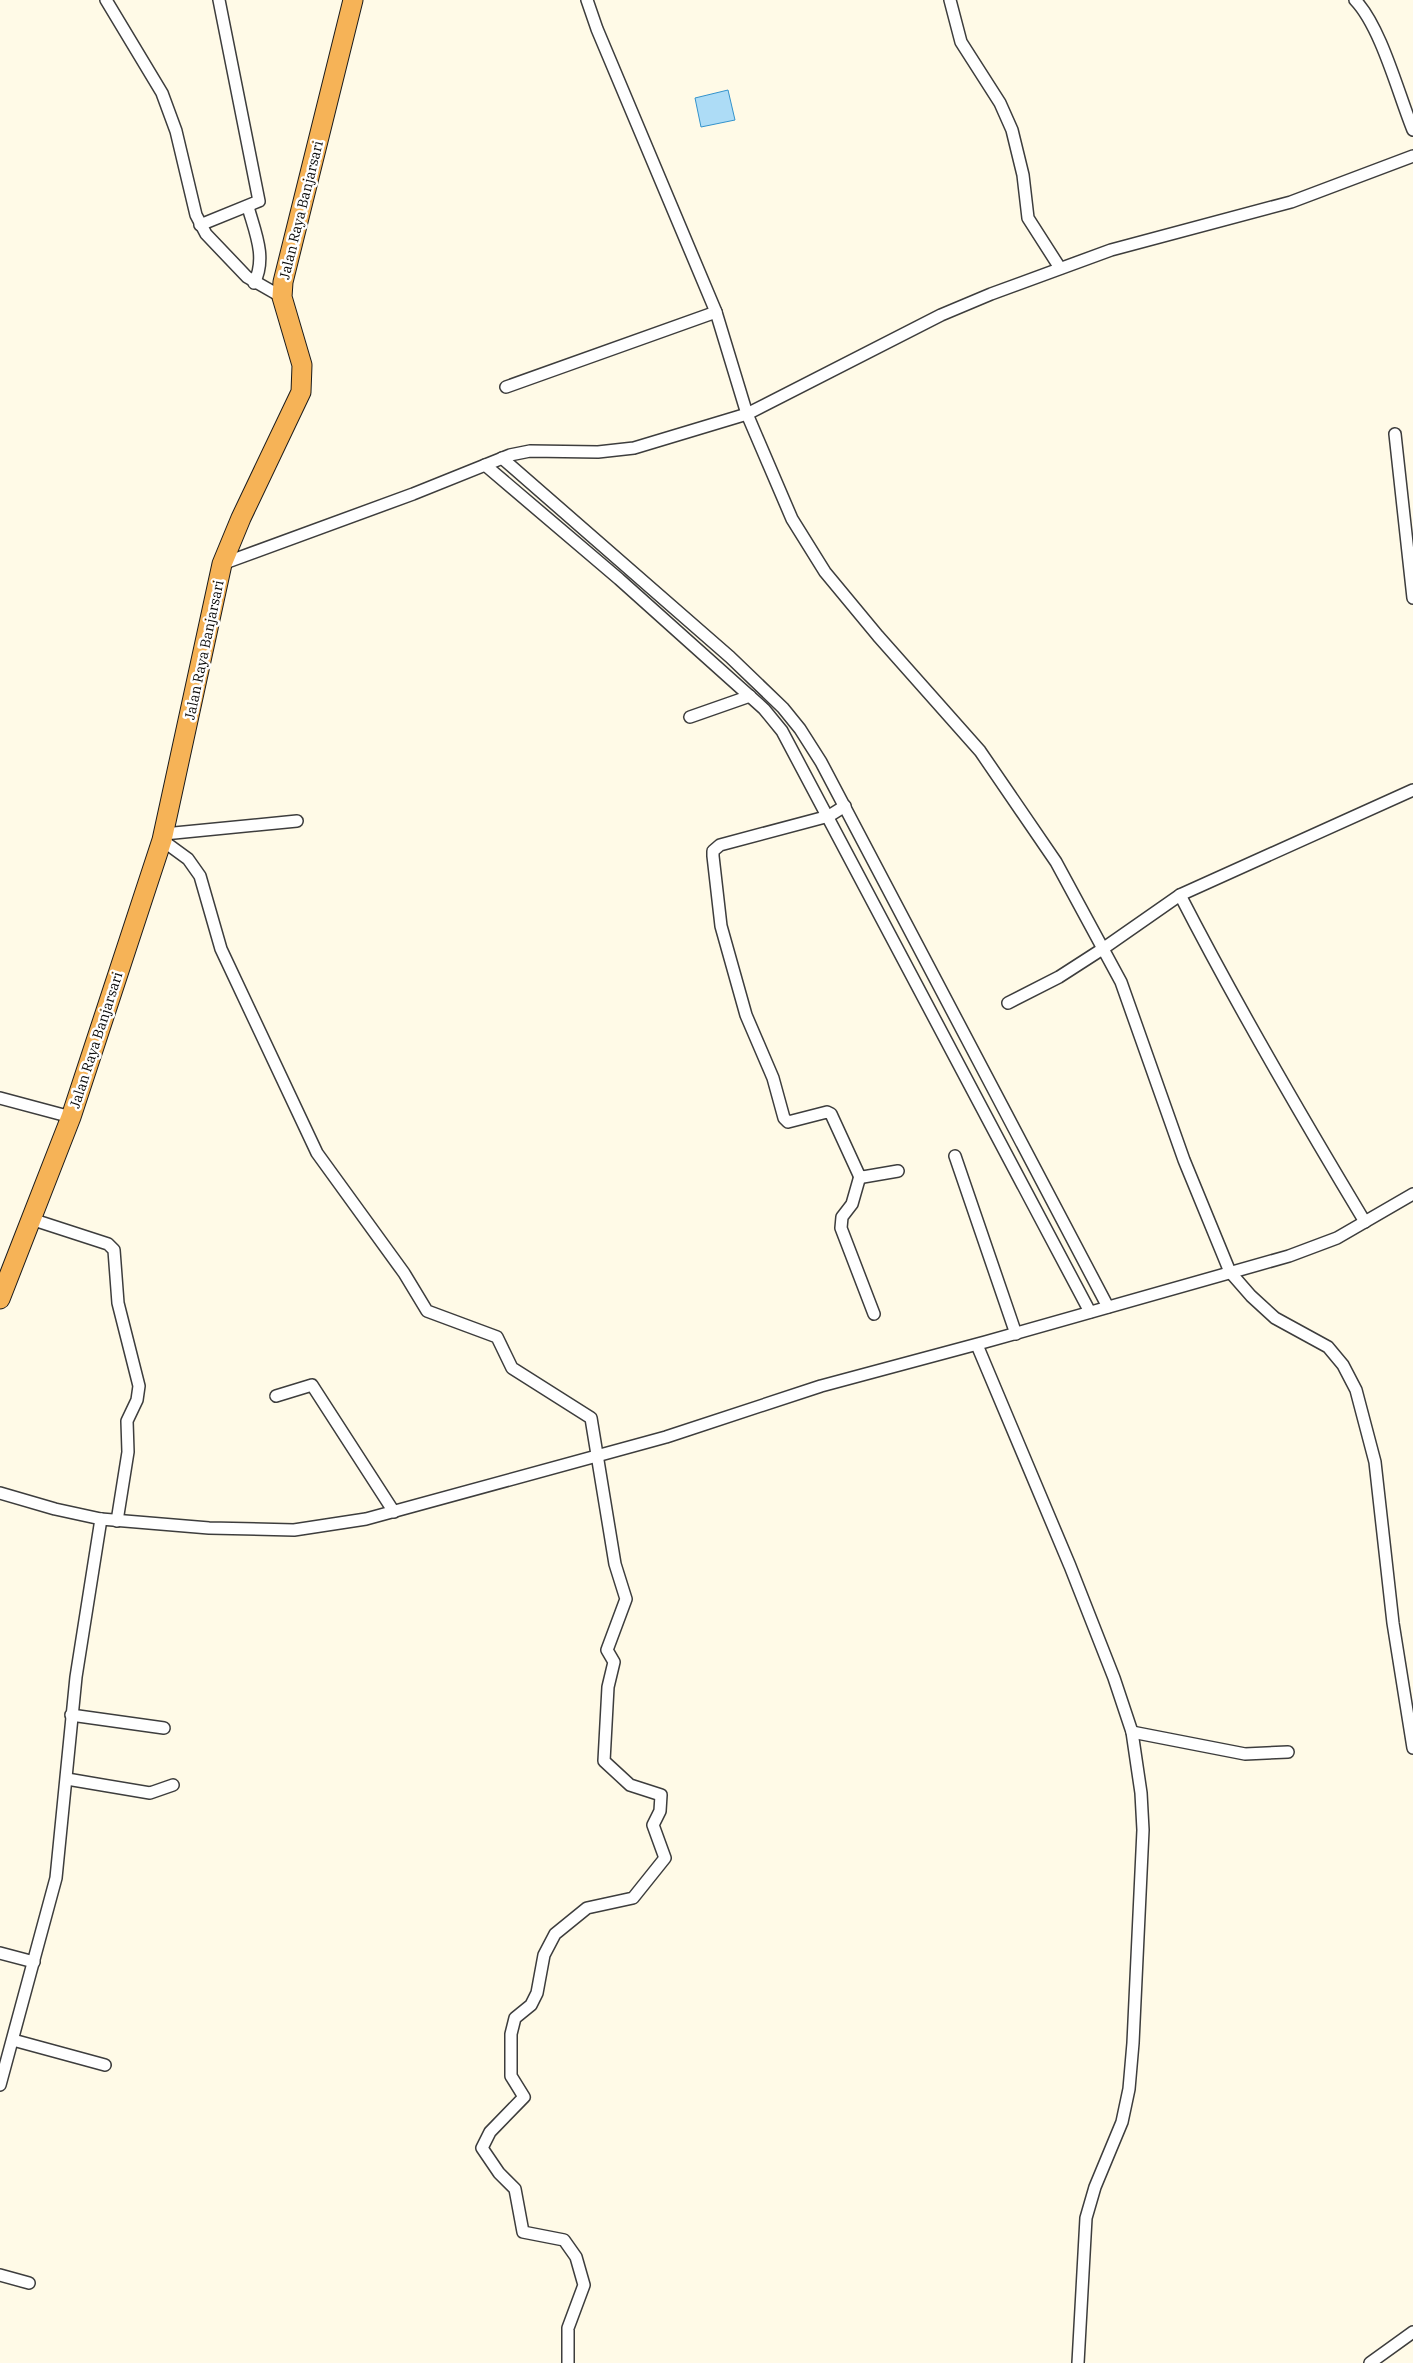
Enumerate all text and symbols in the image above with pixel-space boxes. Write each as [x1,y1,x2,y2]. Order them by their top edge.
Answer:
street label: Jalan Raya Banjarsari [275,139,327,281]
street label: Jalan Raya Banjarsari [180,579,228,721]
street label: Jalan Raya Banjarsari [65,970,127,1110]

